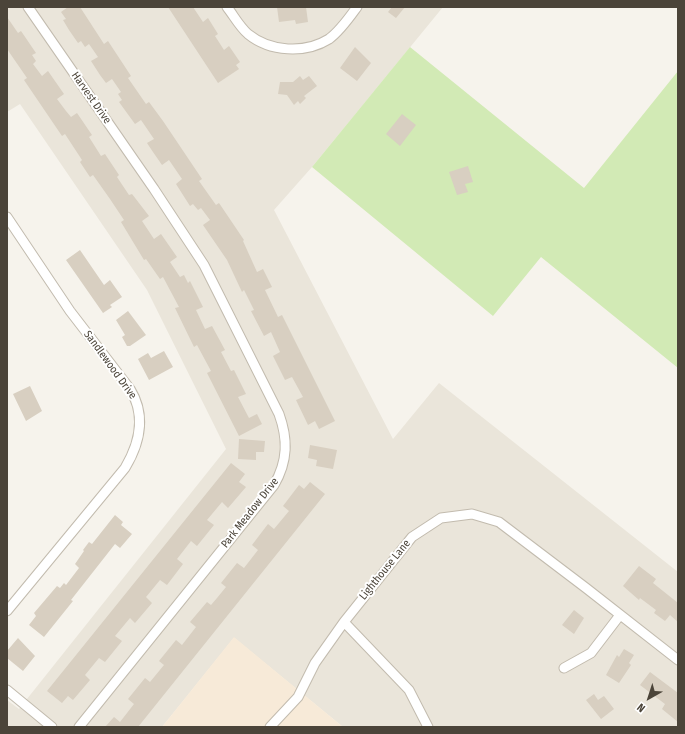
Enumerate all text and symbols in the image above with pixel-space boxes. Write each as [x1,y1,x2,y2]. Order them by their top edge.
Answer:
street label: Harvest Drive [68,69,114,127]
street label: Sandlewood Drive [81,328,139,402]
street label: Park Meadow Drive [219,475,281,551]
street label: Lighthouse Lane [357,537,413,603]
north arrow [629,678,669,718]
text: N [634,701,648,715]

